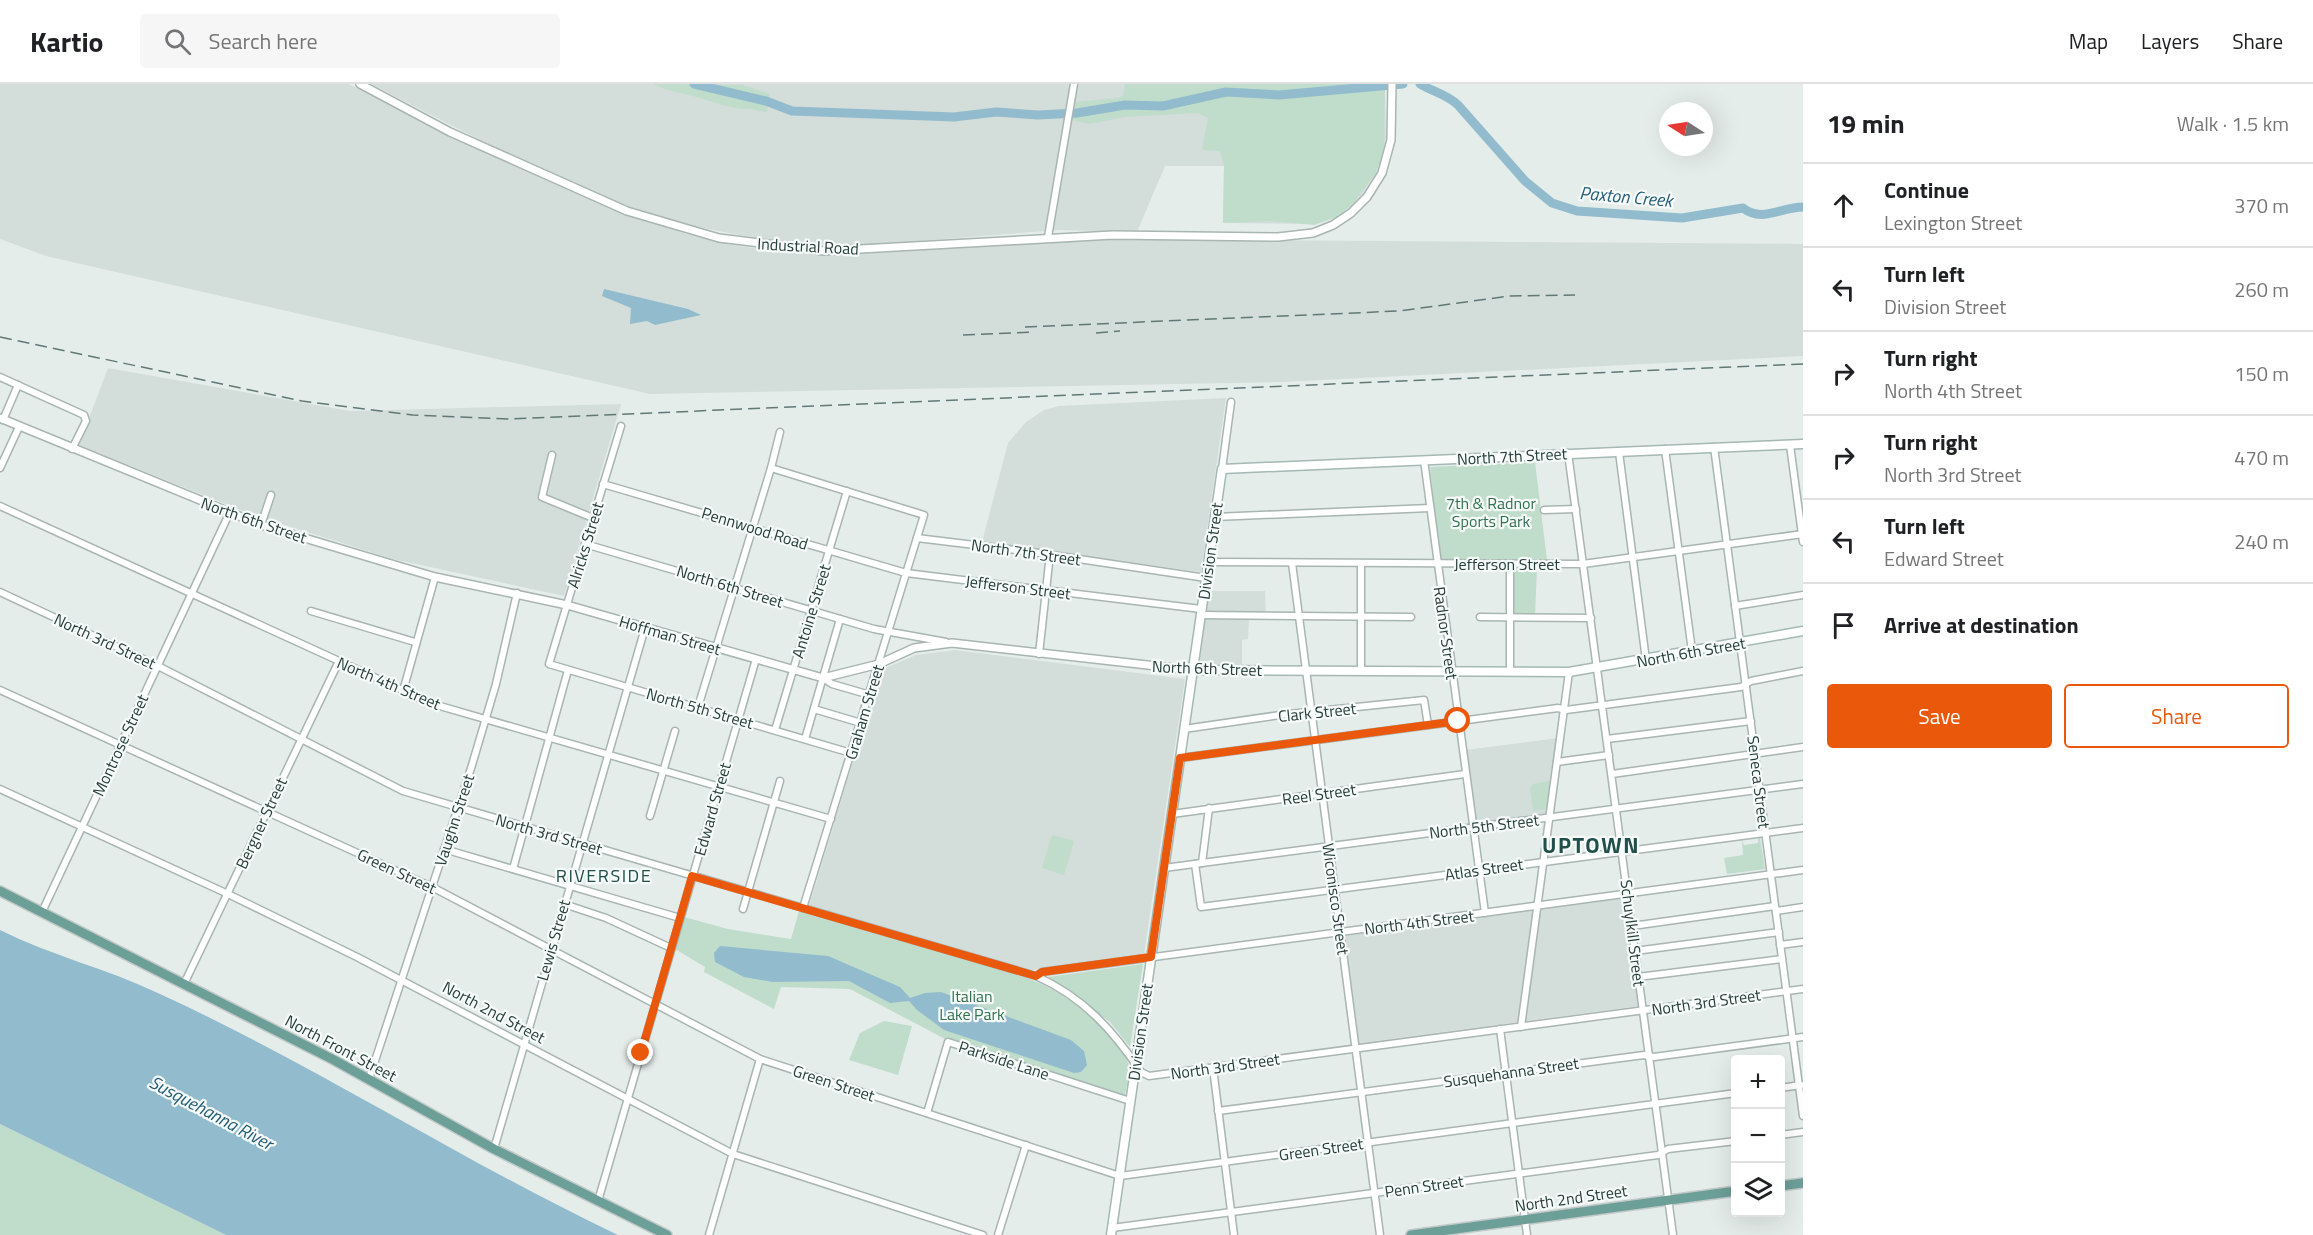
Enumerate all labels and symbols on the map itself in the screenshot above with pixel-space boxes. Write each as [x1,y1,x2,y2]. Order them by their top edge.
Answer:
north arrow [1659,102,1713,156]
water label: Paxton Creek [1578,179,1676,214]
street label: Industrial Road [757,231,859,261]
street label: North 7th Street [1456,441,1568,471]
street label: North 6th Street [198,491,310,549]
park label: 7th & Radnor Sports Park [1446,491,1537,533]
street label: Alricks Street [560,499,610,591]
street label: Pennwood Road [699,500,811,556]
street label: Division Street [1191,501,1229,601]
street label: North 7th Street [970,532,1083,572]
street label: Jefferson Street [1454,552,1560,576]
street label: North 6th Street [674,558,787,614]
street label: Antoine Street [785,561,837,661]
street label: Jefferson Street [964,569,1072,605]
street label: Radnor Street [1428,585,1464,681]
street label: North 3rd Street [50,607,160,675]
street label: Hoffman Street [616,609,724,661]
street label: North 6th Street [1635,631,1748,673]
street label: North 4th Street [334,650,445,716]
street label: North 6th Street [1151,654,1263,682]
street label: Graham Street [838,661,890,762]
street label: North 5th Street [644,681,757,735]
street label: Montrose Street [86,690,154,800]
street label: Clark Street [1277,696,1358,728]
route start [1444,707,1470,733]
street label: Seneca Street [1741,734,1777,830]
street label: Edward Street [687,759,737,858]
street label: Vaughn Street [428,770,480,869]
street label: Bergner Street [229,773,293,873]
street label: Reel Street [1281,777,1358,811]
street label: North 3rd Street [493,807,606,861]
street label: North 5th Street [1428,807,1541,845]
district label: UPTOWN [1542,828,1640,862]
street label: Green Street [354,842,441,900]
street label: Wiconisco Street [1316,842,1356,957]
street label: Atlas Street [1443,852,1525,886]
district label: RIVERSIDE [556,862,652,889]
street label: Schuylkill Street [1615,878,1652,988]
street label: Lewis Street [530,896,576,983]
street label: North 4th Street [1363,903,1476,941]
street label: North 2nd Street [438,975,550,1049]
street label: Division Street [1121,982,1159,1082]
street label: North 3rd Street [1650,982,1762,1022]
park label: Italian Lake Park [939,984,1005,1026]
street label: North Front Street [281,1008,401,1088]
street label: Parkside Lane [956,1034,1052,1086]
route end [627,1039,653,1065]
street label: North 3rd Street [1169,1046,1281,1086]
street label: Susquehanna Street [1442,1051,1580,1093]
street label: Green Street [790,1058,878,1108]
water label: Susquehanna River [145,1069,280,1158]
street label: Green Street [1277,1131,1365,1167]
street label: Penn Street [1383,1169,1465,1203]
street label: North 2nd Street [1513,1178,1629,1218]

